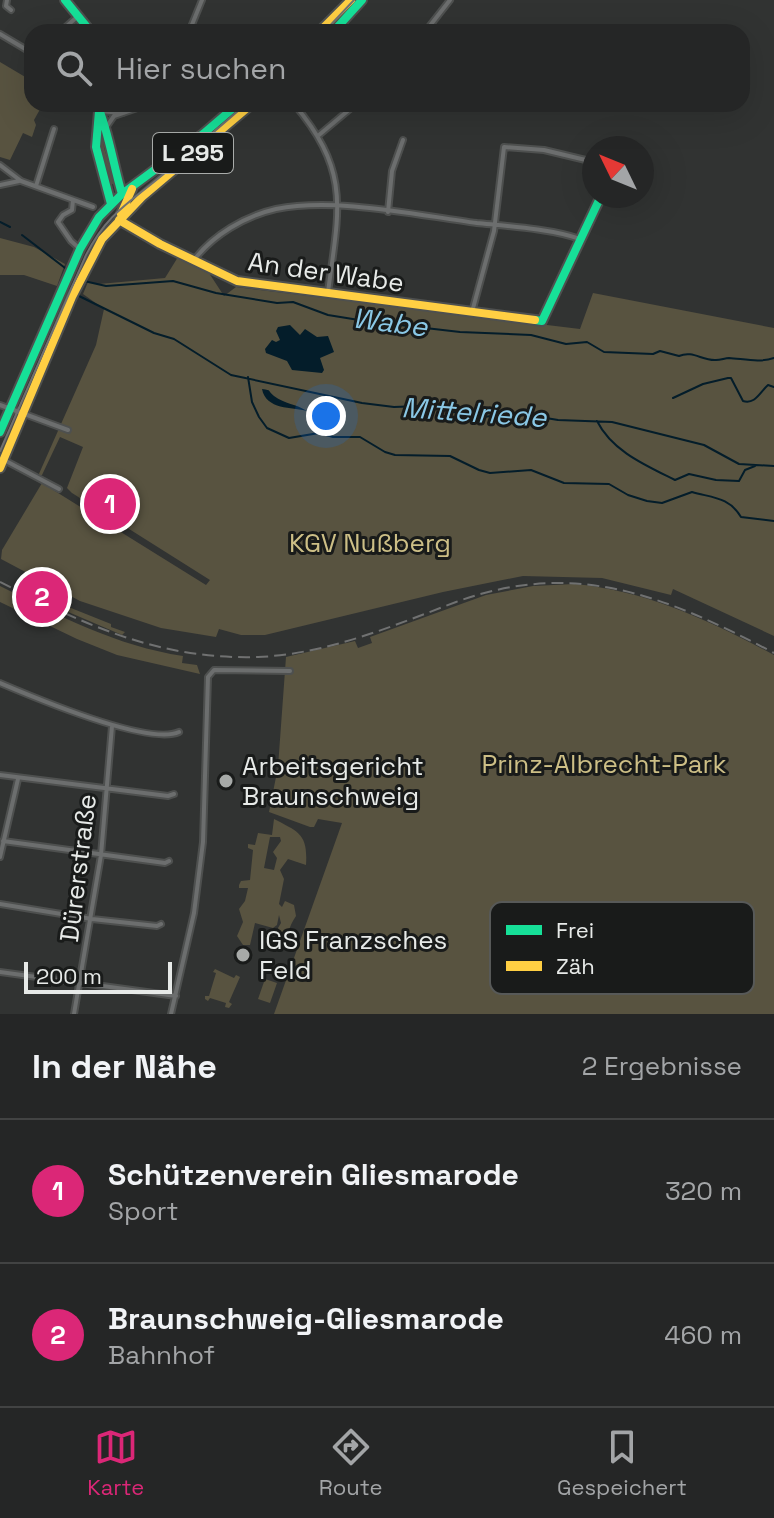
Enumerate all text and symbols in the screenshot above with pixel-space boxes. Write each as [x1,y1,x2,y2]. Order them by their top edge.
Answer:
search box [24,24,750,112]
icon: search [52,46,96,90]
text: Hier suchen [116,49,286,88]
road number: L 295 [153,133,233,173]
north arrow [582,136,654,208]
street label: An der Wabe [246,244,406,300]
water label: Wabe [351,300,431,345]
water label: Mittelriede [400,389,549,435]
your location [306,396,346,436]
pin: 1 [84,474,136,534]
park label: KGV Nußberg [289,526,451,560]
pin: 2 [16,567,68,627]
park label: Prinz-Albrecht-Park [482,747,726,781]
place label: Arbeitsgericht Braunschweig [242,749,424,813]
marker: Arbeitsgericht Braunschweig [217,772,235,790]
street label: Dürerstraße [52,792,104,944]
legend [490,902,754,994]
text: Frei [556,916,594,944]
place label: IGS Franzsches Feld [259,923,447,987]
marker: IGS Franzsches Feld [234,946,252,964]
text: Zäh [556,952,595,980]
scale bar [24,958,172,994]
text: 200 m [36,962,102,990]
text: In der Nähe [32,1045,217,1088]
text: 2 Ergebnisse [582,1049,742,1083]
text: Schützenverein Gliesmarode [108,1155,519,1194]
text: 1 [52,1174,64,1208]
text: 320 m [665,1174,742,1208]
text: Sport [108,1194,179,1228]
text: Braunschweig-Gliesmarode [108,1299,504,1338]
text: 2 [50,1318,66,1352]
text: 460 m [664,1318,742,1352]
text: Bahnhof [108,1338,215,1372]
tab: Karte [87,1425,144,1501]
tab: Route [319,1425,383,1501]
tab: Gespeichert [557,1425,687,1501]

